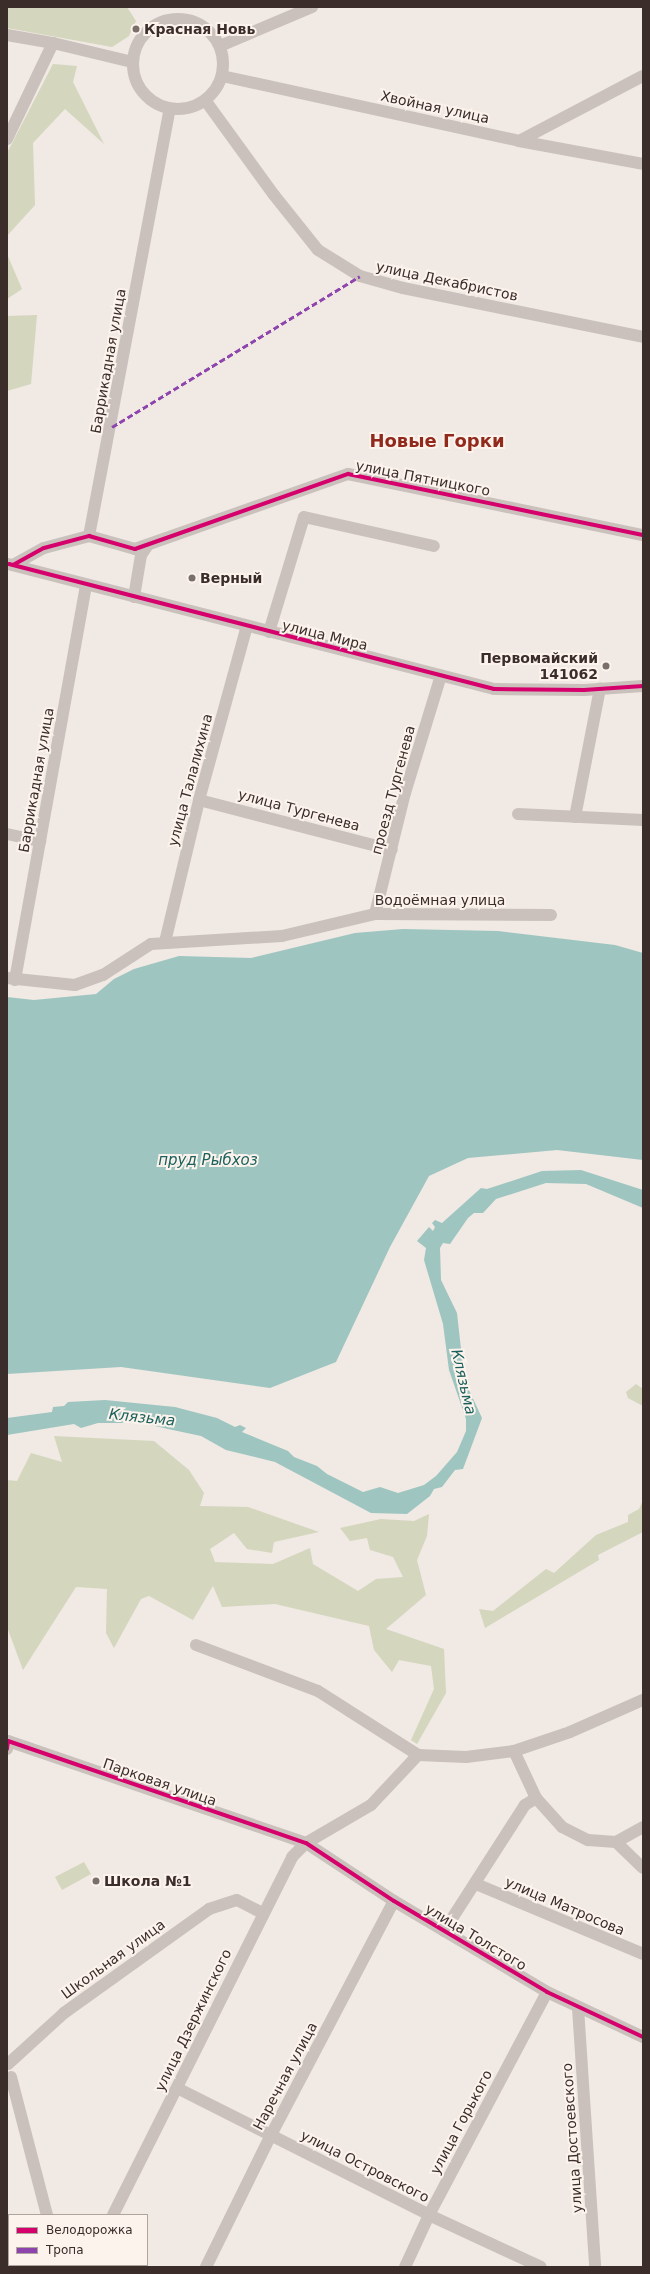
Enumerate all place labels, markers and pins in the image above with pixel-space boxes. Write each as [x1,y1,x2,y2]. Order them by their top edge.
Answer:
place label: Красная Новь [144,21,255,37]
marker: Красная Новь [131,24,141,34]
place label: Верный [200,570,262,586]
marker: Верный [187,573,197,583]
place label: Первомайский 141062 [480,650,598,682]
marker: Первомайский 141062 [601,661,611,671]
place label: Школа №1 [104,1873,192,1889]
marker: Школа №1 [91,1876,101,1886]

